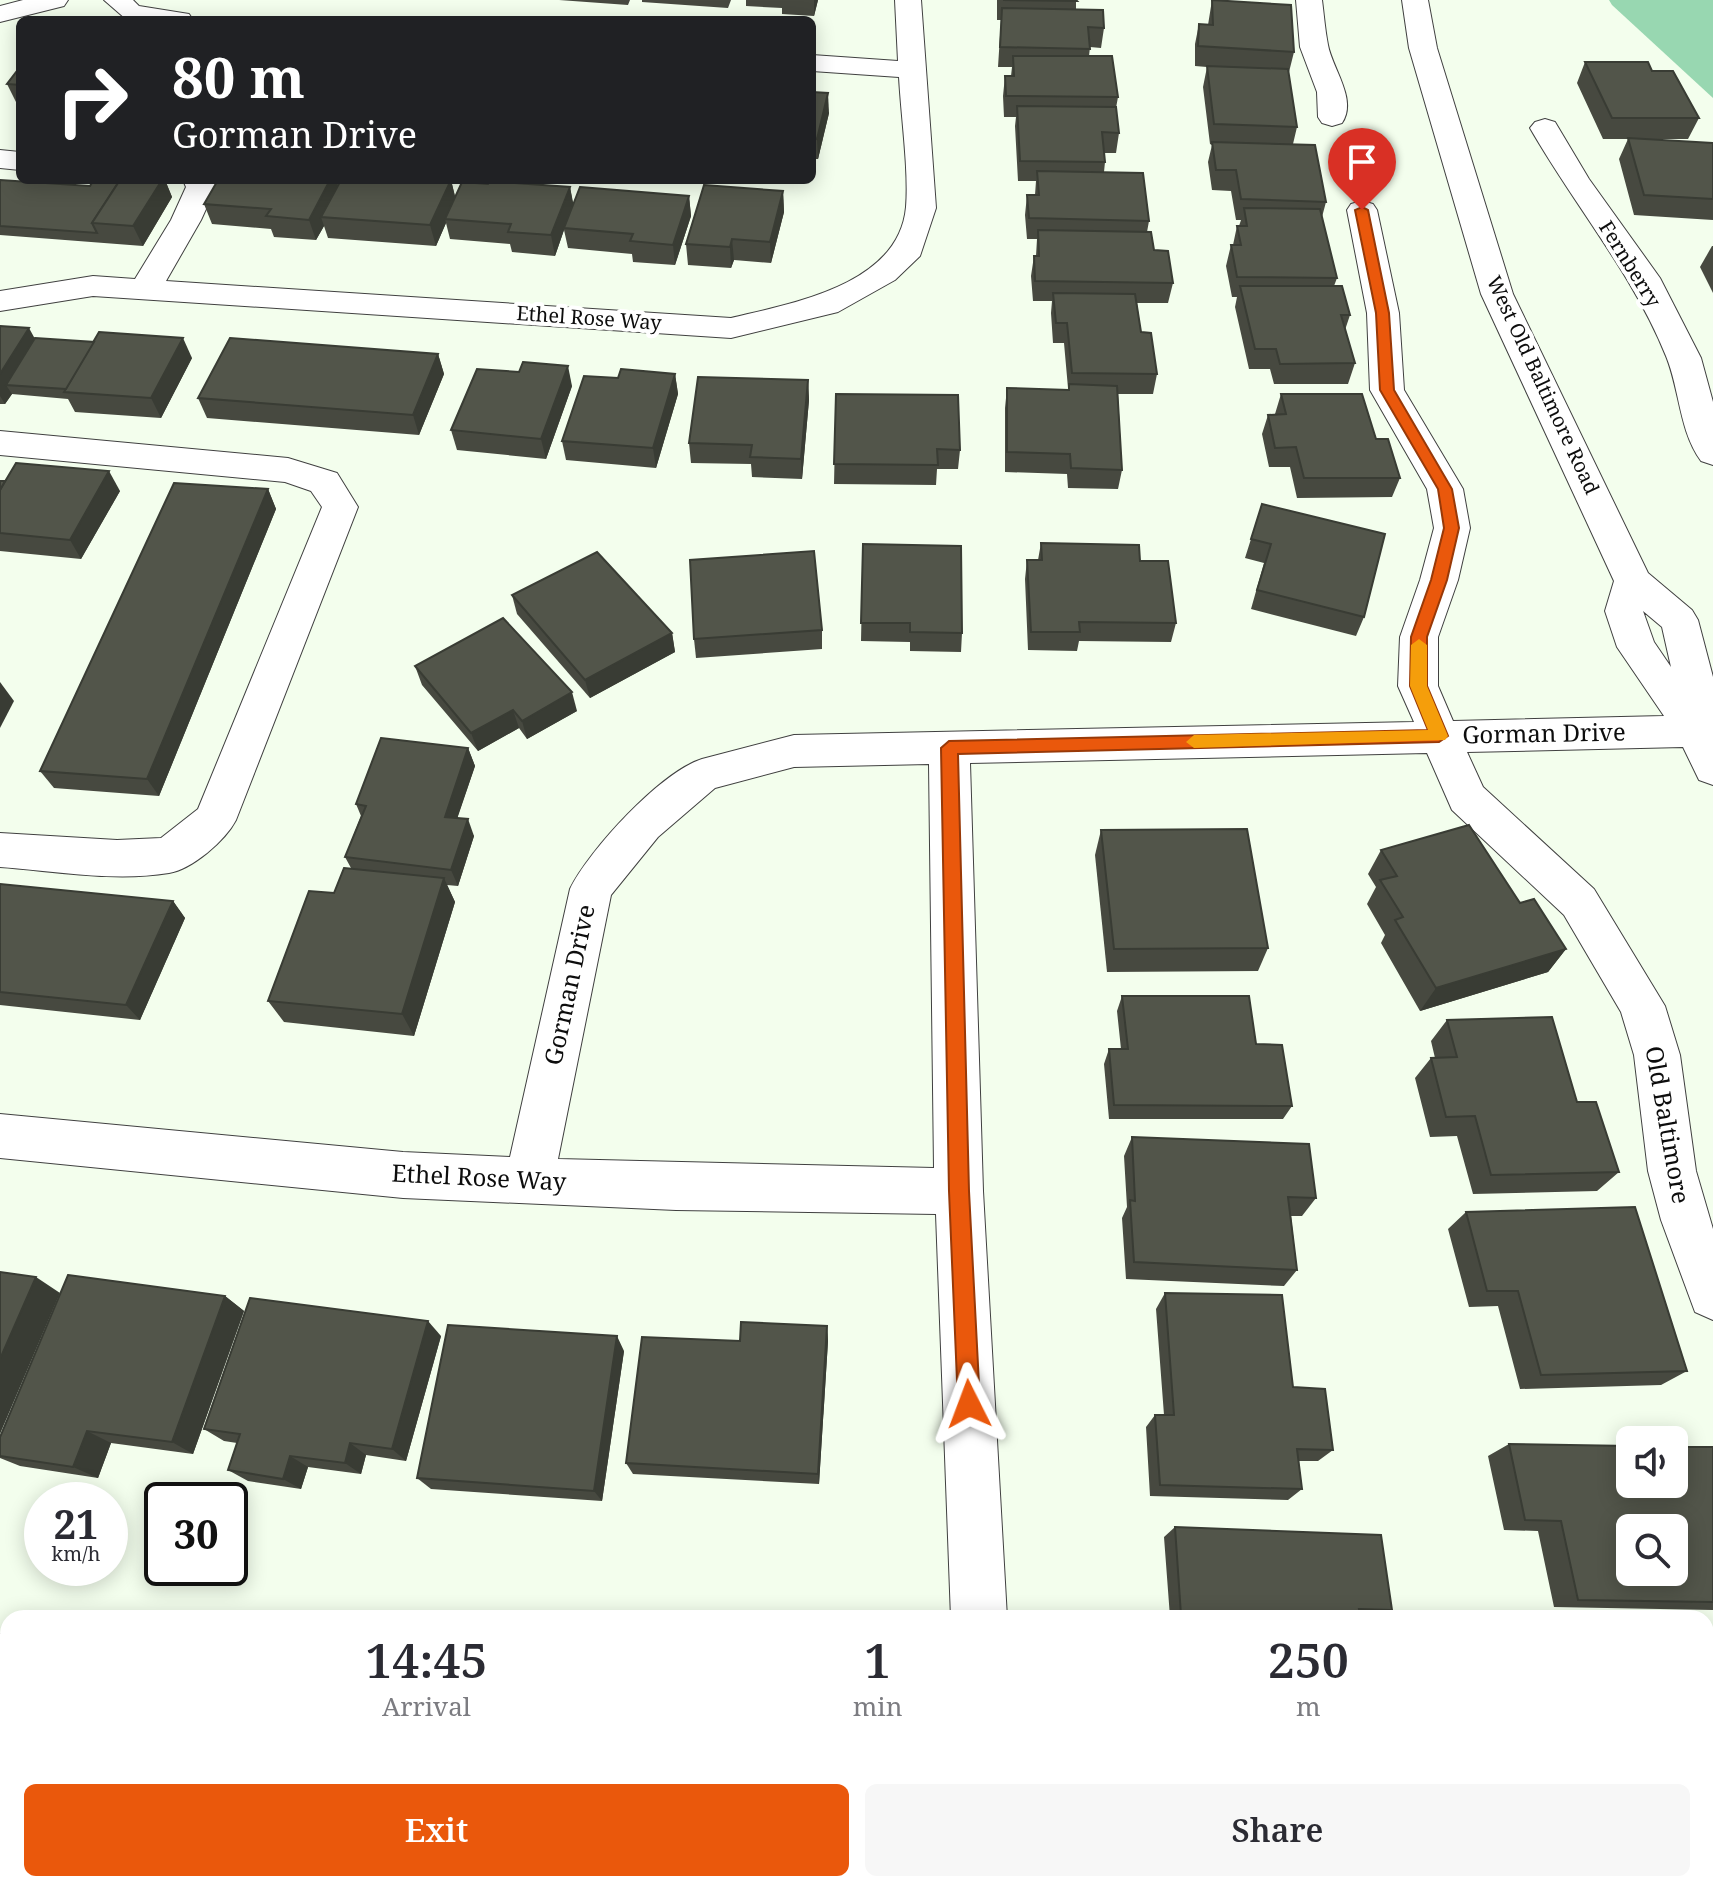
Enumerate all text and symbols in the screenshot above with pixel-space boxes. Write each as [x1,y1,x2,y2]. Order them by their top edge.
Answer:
text: 80 m [172,38,305,114]
icon: right [40,48,144,152]
text: Gorman Drive [172,110,417,159]
pin [1328,128,1396,210]
icon: arrive [1340,140,1384,184]
street label: Fernberry [1593,215,1668,313]
street label: West Old Baltimore Road [1481,271,1606,498]
street label: Ethel Rose Way [515,299,663,336]
street label: Gorman Drive [1462,715,1626,750]
street label: Gorman Drive [535,901,602,1068]
street label: Old Baltimore [1638,1043,1699,1206]
street label: Ethel Rose Way [391,1155,568,1198]
position arrow [927,1362,1011,1446]
map controls [1616,1426,1688,1586]
button: sound [1616,1426,1688,1498]
speed limit sign: 30 [144,1482,248,1586]
text: 21 [53,1496,99,1551]
button: search [1616,1514,1688,1586]
text: km/h [51,1540,101,1567]
text: 14:45 [365,1627,488,1692]
text: 1 [864,1627,891,1692]
text: 250 [1268,1627,1349,1692]
text: Arrival [382,1688,471,1724]
text: min [853,1688,902,1724]
text: m [1296,1688,1321,1724]
button: Exit [24,1784,849,1876]
button: Share [865,1784,1690,1876]

